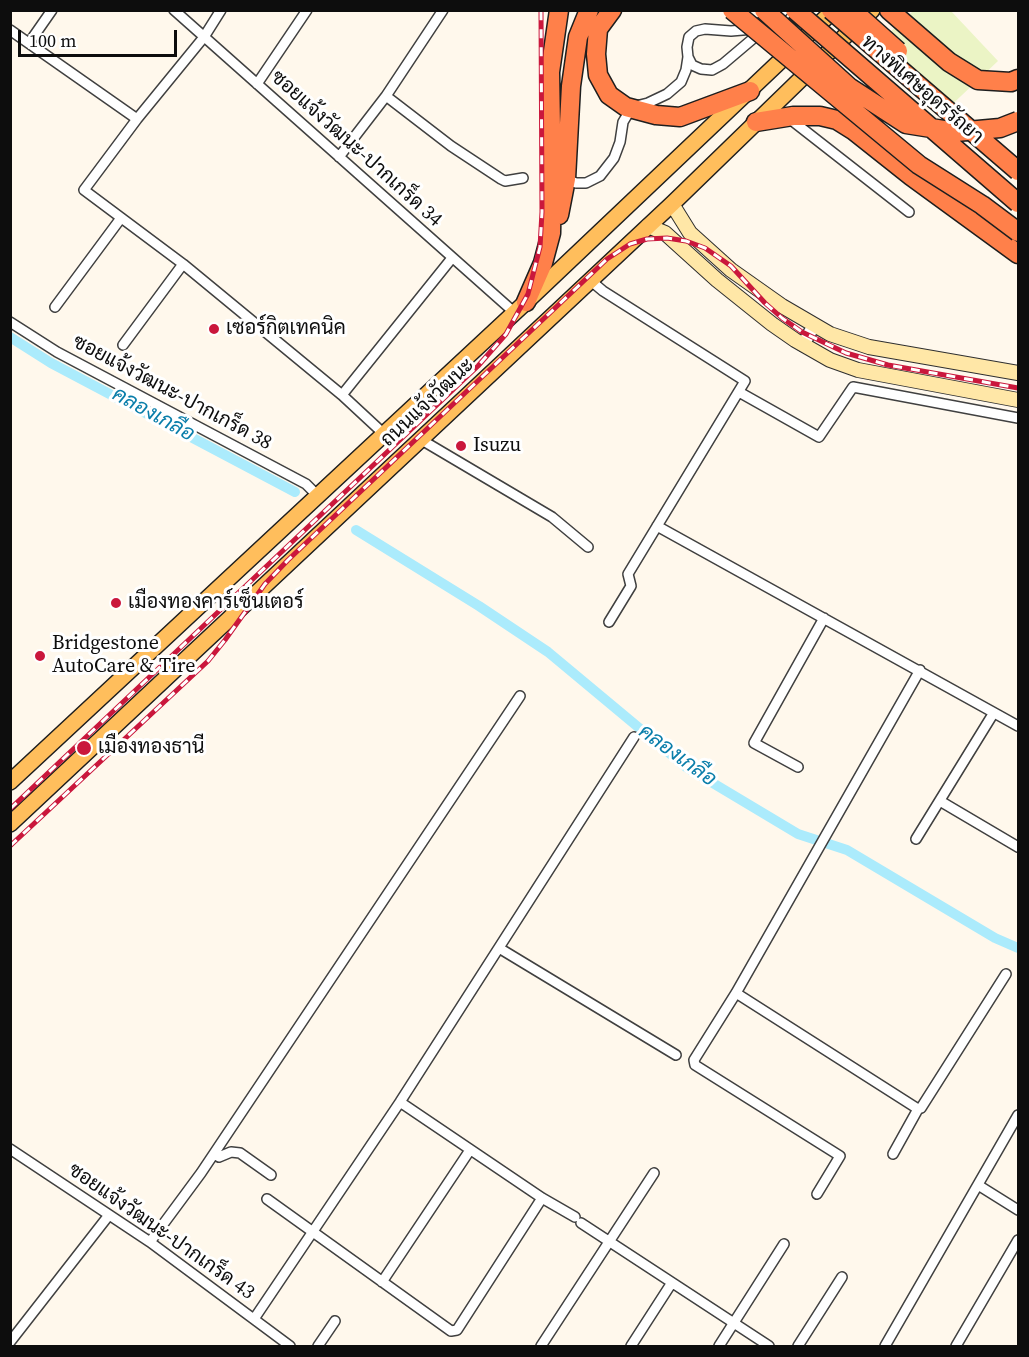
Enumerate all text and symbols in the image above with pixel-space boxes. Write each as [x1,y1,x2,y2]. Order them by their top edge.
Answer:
scale bar [21,18,180,56]
text: 100 m [29,28,76,53]
street label: ทางพิเศษอุดรรัถยา [856,30,988,150]
street label: ซอยแจ้งวัฒนะ-ปากเกร็ด 34 [265,66,447,232]
place label: เซอร์กิตเทคนิค [226,317,346,341]
marker: เซอร์กิตเทคนิค [207,322,221,336]
street label: ซอยแจ้งวัฒนะ-ปากเกร็ด 38 [68,330,276,456]
street label: ถนนแจ้งวัฒนะ [376,354,480,452]
water label: คลองเกลือ [108,382,198,448]
place label: Isuzu [473,434,521,458]
marker: Isuzu [454,439,468,453]
place label: เมืองทองคาร์เซ็นเตอร์ [128,591,304,615]
marker: เมืองทองคาร์เซ็นเตอร์ [109,596,123,610]
place label: Bridgestone AutoCare & Tire [52,632,195,679]
marker: Bridgestone AutoCare & Tire [33,649,47,663]
water label: คลองเกลือ [633,719,721,793]
place label: เมืองทองธานี [98,736,205,760]
marker: เมืองทองธานี [75,739,93,757]
street label: ซอยแจ้งวัฒนะ-ปากเกร็ด 43 [63,1158,259,1306]

